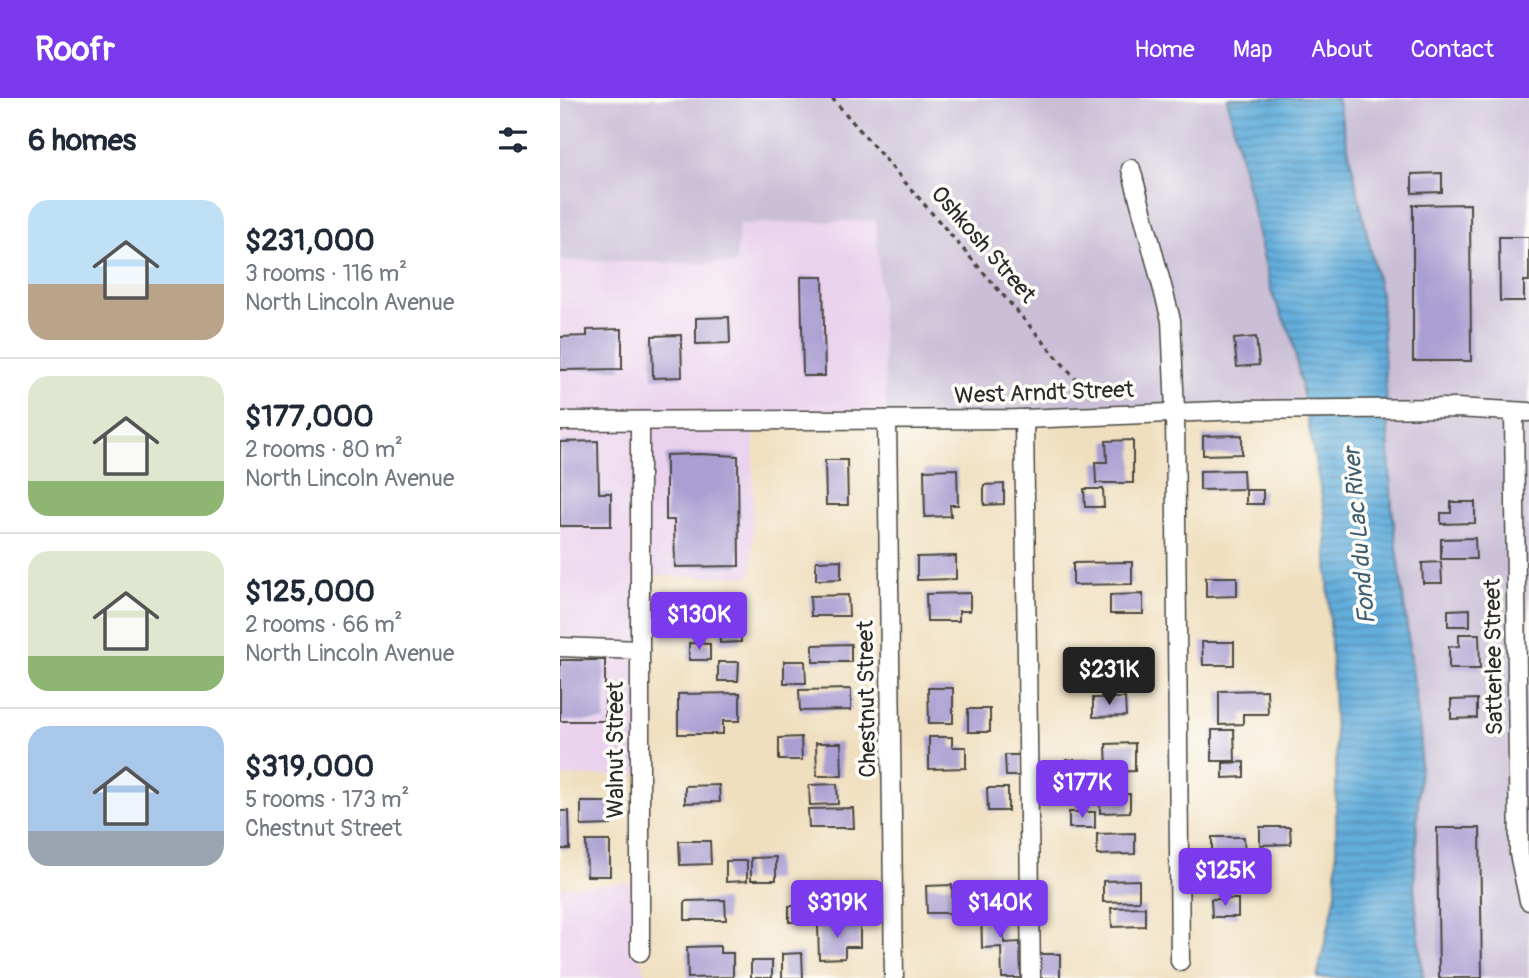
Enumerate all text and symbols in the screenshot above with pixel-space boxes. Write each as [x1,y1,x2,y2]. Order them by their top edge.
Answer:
text: Roofr [35,29,115,70]
text: Home [1134,35,1195,64]
text: Map [1233,35,1273,64]
text: About [1311,35,1373,64]
text: Contact [1411,35,1494,64]
icon: filters [494,121,532,159]
text: 6 homes [28,122,136,159]
street label: Oshkosh Street [925,180,1043,310]
text: $231,000 [245,222,375,259]
icon: home [84,228,168,312]
text: 3 rooms · 116 m² [245,259,407,288]
text: North Lincoln Avenue [245,288,454,317]
street label: West Arndt Street [954,375,1135,410]
text: $177,000 [245,398,374,435]
icon: home [84,404,168,488]
text: 2 rooms · 80 m² [245,435,403,464]
water label: Fond du Lac River [1337,443,1382,626]
text: North Lincoln Avenue [245,464,454,493]
text: $125,000 [245,573,375,610]
street label: Satterlee Street [1478,578,1509,736]
icon: home [84,579,168,663]
pin: $130K [650,592,748,652]
text: $130K [667,600,731,629]
text: 2 rooms · 66 m² [245,610,402,639]
street label: Chestnut Street [851,619,882,778]
text: North Lincoln Avenue [245,639,454,668]
pin: $231K [1060,648,1158,707]
text: $231K [1079,655,1139,684]
street label: Walnut Street [601,681,630,819]
text: $319,000 [245,748,374,785]
icon: home [84,754,168,838]
pin: $177K [1033,760,1131,820]
text: $177K [1052,768,1112,797]
text: 5 rooms · 173 m² [245,785,409,814]
text: Chestnut Street [245,814,402,843]
pin: $125K [1176,848,1274,908]
text: $125K [1195,856,1255,885]
pin: $319K [788,880,886,940]
pin: $140K [951,880,1049,940]
text: $319K [807,888,867,917]
text: $140K [968,888,1032,917]

